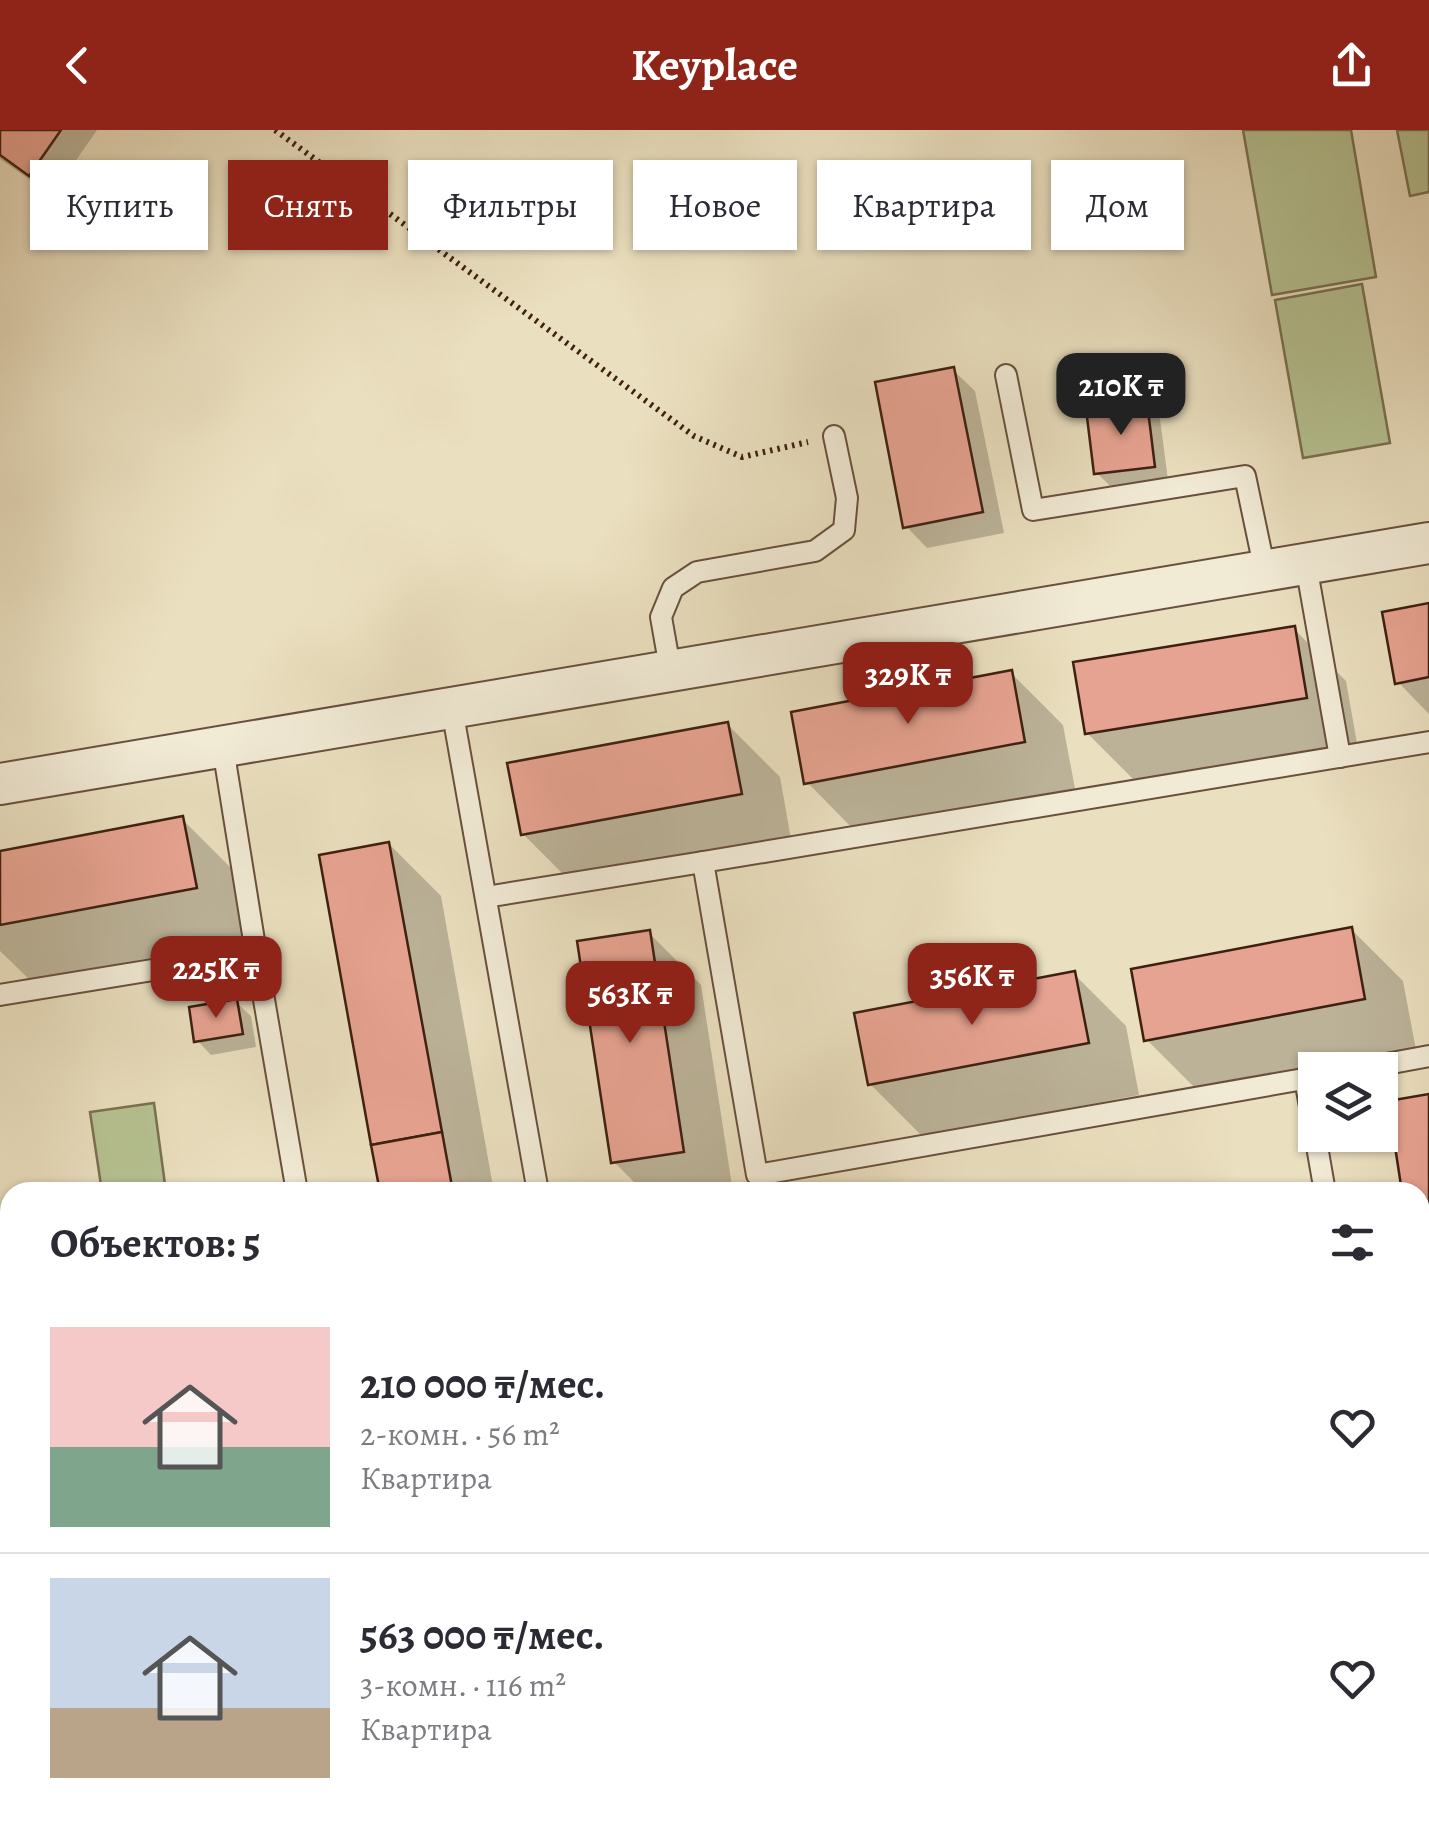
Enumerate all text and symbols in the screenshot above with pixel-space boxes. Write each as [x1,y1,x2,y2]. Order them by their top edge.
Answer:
text: Keyplace [631,34,798,96]
icon: back [50,38,105,93]
icon: share [1324,38,1379,93]
chip: Купить [30,160,208,250]
chip: Снять [228,160,388,250]
chip: Фильтры [408,160,613,250]
chip: Новое [633,160,797,250]
chip: Квартира [817,160,1031,250]
chip: Дом [1051,160,1184,250]
pin: 210K ₸ [1040,353,1202,438]
text: 210K ₸ [1078,363,1164,407]
pin: 329K ₸ [827,642,989,727]
text: 329K ₸ [865,652,951,696]
pin: 225K ₸ [135,936,297,1021]
pin: 356K ₸ [891,943,1053,1028]
text: 225K ₸ [173,946,259,990]
text: 356K ₸ [930,953,1014,997]
pin: 563K ₸ [549,961,711,1046]
text: 563K ₸ [588,971,672,1015]
map controls [1298,1052,1398,1152]
button: layers [1298,1052,1398,1152]
text: Объектов: 5 [50,1214,261,1271]
icon: filters [1325,1215,1380,1270]
text: 210 000 ₸/мес. [360,1355,605,1412]
icon: home [130,1367,250,1487]
icon: heart [1325,1400,1380,1455]
text: 2-комн. · 56 m² [360,1412,560,1456]
text: Квартира [360,1456,492,1500]
text: 563 000 ₸/мес. [360,1606,605,1663]
icon: home [130,1618,250,1738]
icon: heart [1325,1651,1380,1706]
text: 3-комн. · 116 m² [360,1663,566,1707]
text: Квартира [360,1707,492,1751]

